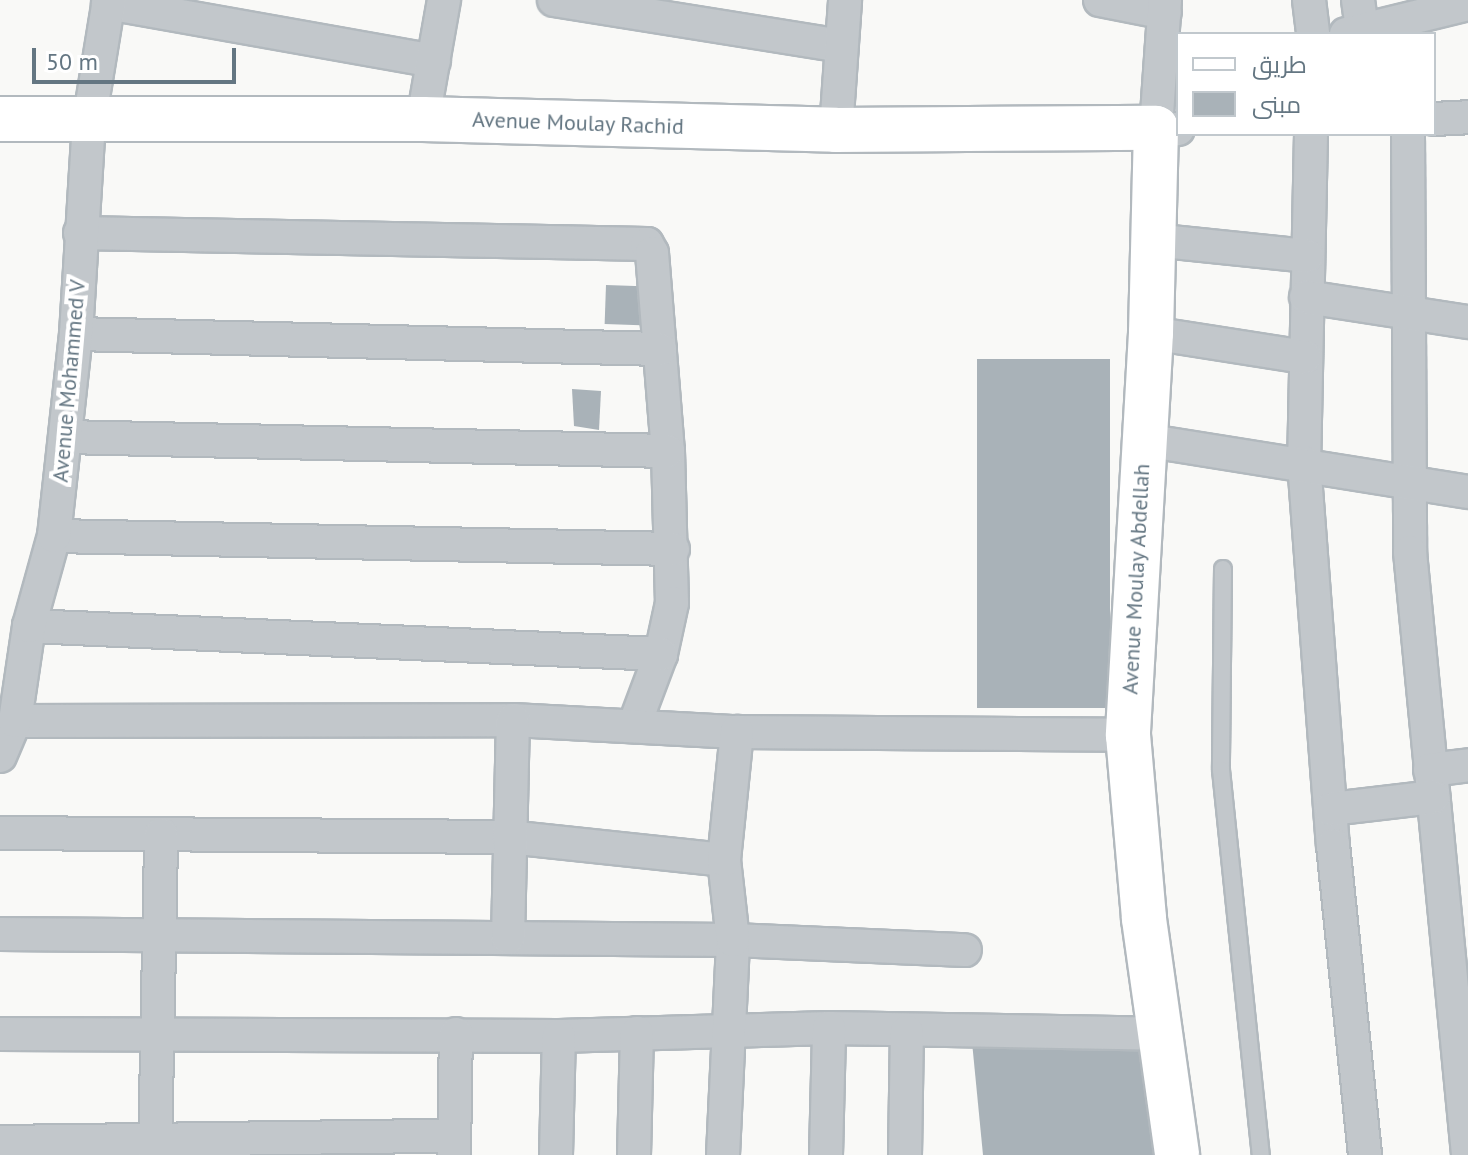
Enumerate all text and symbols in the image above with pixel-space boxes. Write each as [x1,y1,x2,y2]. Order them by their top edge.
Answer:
scale bar [36,32,240,82]
legend [1176,32,1436,136]
text: 50 m [46,46,98,77]
text: طريق [1252,49,1307,80]
text: مبنى [1252,89,1301,120]
street label: Avenue Moulay Rachid [471,106,685,140]
street label: Avenue Mohammed V [47,278,91,484]
street label: Avenue Moulay Abdellah [1117,462,1155,696]

